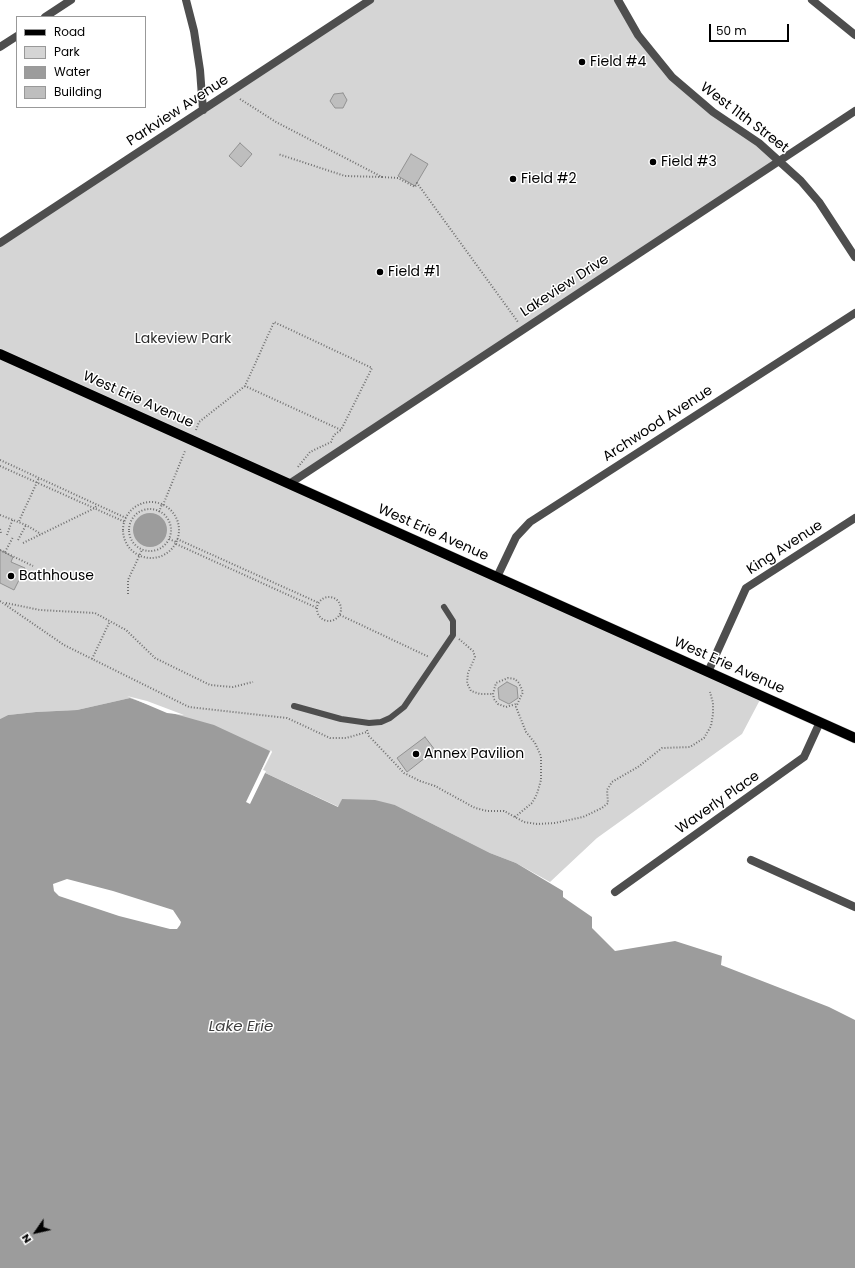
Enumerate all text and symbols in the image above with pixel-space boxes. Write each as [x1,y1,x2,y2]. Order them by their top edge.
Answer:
legend [16,16,146,108]
scale bar [711,16,791,42]
text: 50 m [716,22,747,39]
text: Road [54,23,85,40]
text: Park [54,43,80,60]
place label: Field #4 [590,54,646,70]
marker: Field #4 [577,57,587,67]
text: Water [54,63,90,80]
street label: Parkview Avenue [124,72,232,150]
street label: West 11th Street [697,79,791,157]
text: Building [54,83,102,100]
place label: Field #3 [661,154,717,170]
marker: Field #3 [648,157,658,167]
place label: Field #2 [521,171,577,187]
marker: Field #2 [508,174,518,184]
street label: Lakeview Drive [518,251,612,321]
place label: Field #1 [388,264,440,280]
marker: Field #1 [375,267,385,277]
park label: Lakeview Park [135,331,231,347]
street label: West Erie Avenue [80,368,196,432]
street label: Archwood Avenue [600,382,716,466]
street label: West Erie Avenue [375,501,491,565]
street label: King Avenue [744,517,826,579]
place label: Bathhouse [19,568,94,584]
marker: Bathhouse [6,571,16,581]
street label: West Erie Avenue [671,634,787,698]
place label: Annex Pavilion [424,746,524,762]
marker: Annex Pavilion [411,749,421,759]
street label: Waverly Place [673,768,763,838]
water label: Lake Erie [209,1018,273,1036]
north arrow [16,1212,56,1252]
text: N [17,1231,35,1247]

